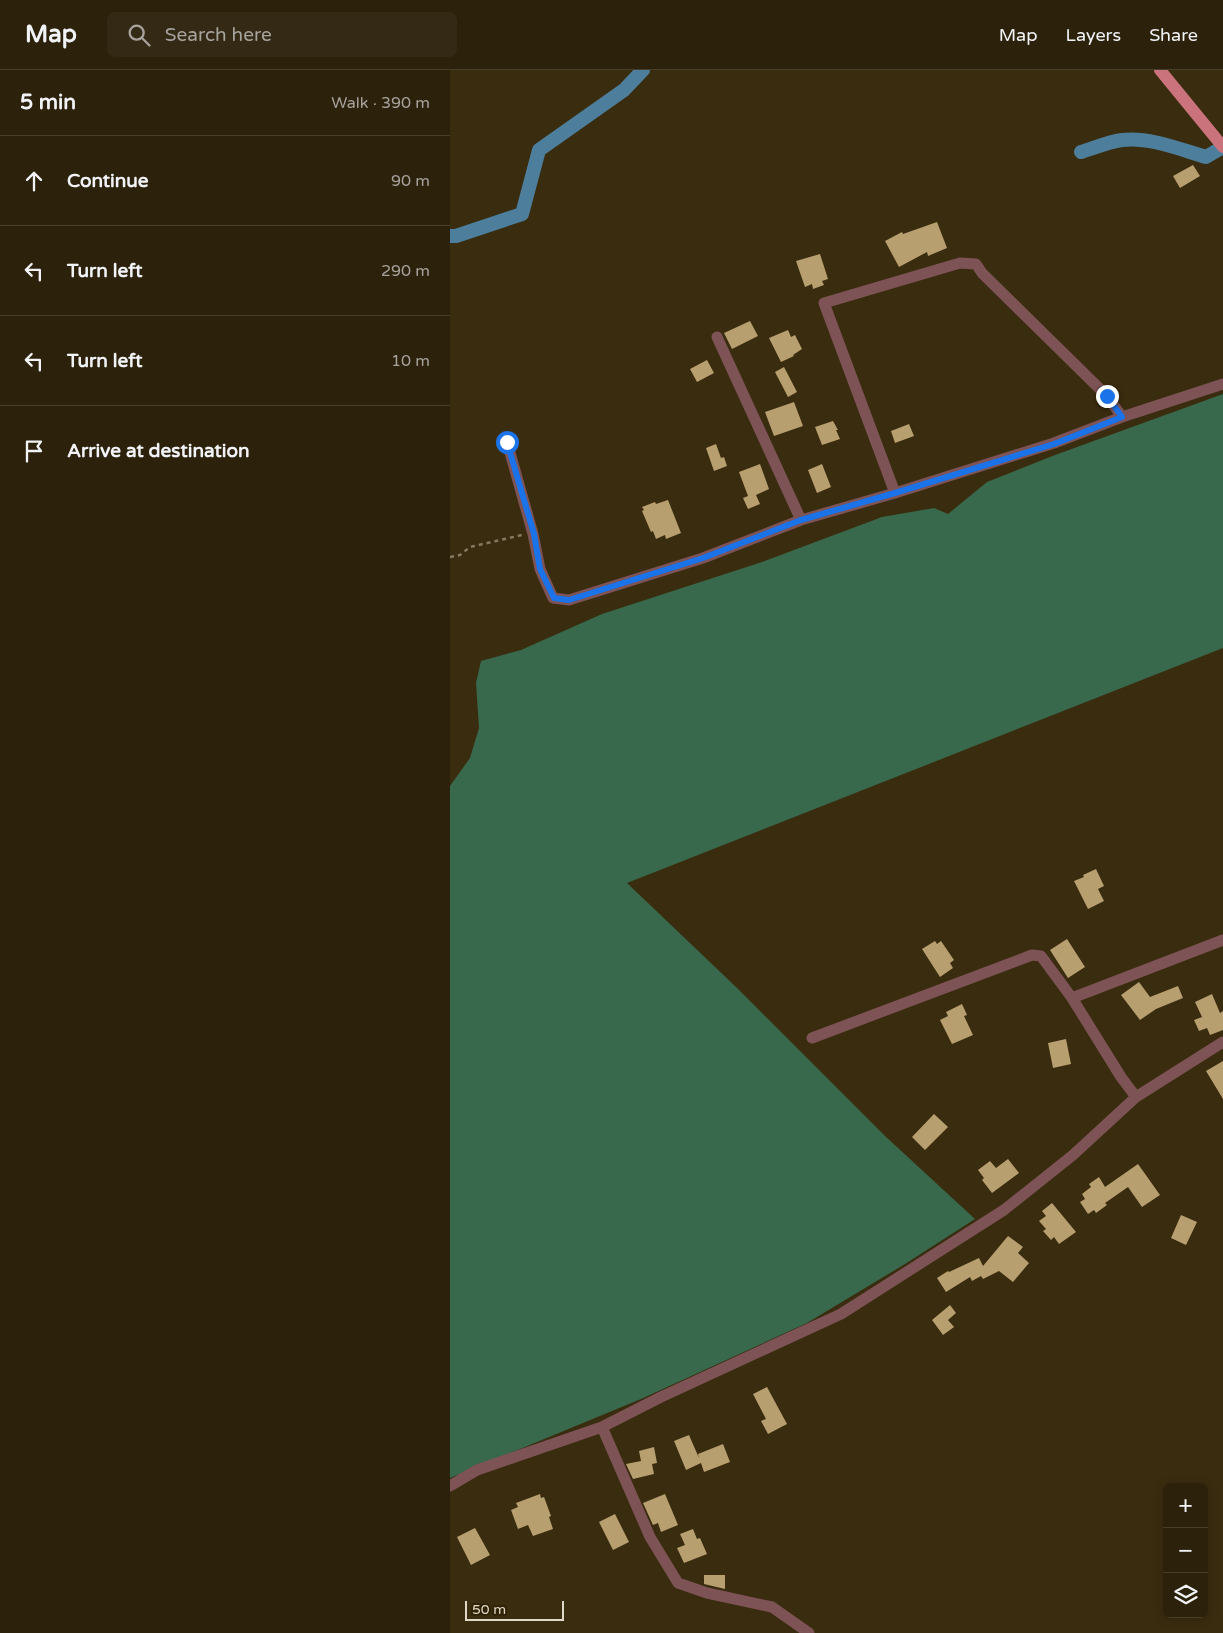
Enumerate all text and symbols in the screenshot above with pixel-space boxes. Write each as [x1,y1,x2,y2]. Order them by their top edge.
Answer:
search box [107,12,457,57]
text: Map [25,20,77,49]
icon: search [125,21,153,49]
text: Search here [165,24,272,46]
text: Map [999,24,1038,46]
text: Layers [1066,24,1121,46]
text: Share [1149,24,1198,46]
text: 5 min [20,90,76,115]
text: Walk · 390 m [331,93,430,113]
icon: ahead [20,167,48,195]
text: Continue [67,170,149,192]
text: 90 m [391,171,430,191]
icon: left [20,257,48,285]
text: Turn left [67,260,143,282]
text: 290 m [381,261,430,281]
icon: left [20,347,48,375]
text: Turn left [67,350,143,372]
text: 10 m [391,351,430,371]
route end [1096,385,1119,408]
route start [496,431,519,454]
icon: arrive [20,437,48,465]
text: Arrive at destination [67,440,250,462]
map controls [1163,1483,1208,1618]
button: + [1163,1483,1208,1528]
button: − [1163,1528,1208,1573]
button: layers [1163,1573,1208,1618]
scale bar [465,1598,564,1621]
text: 50 m [472,1601,506,1618]

